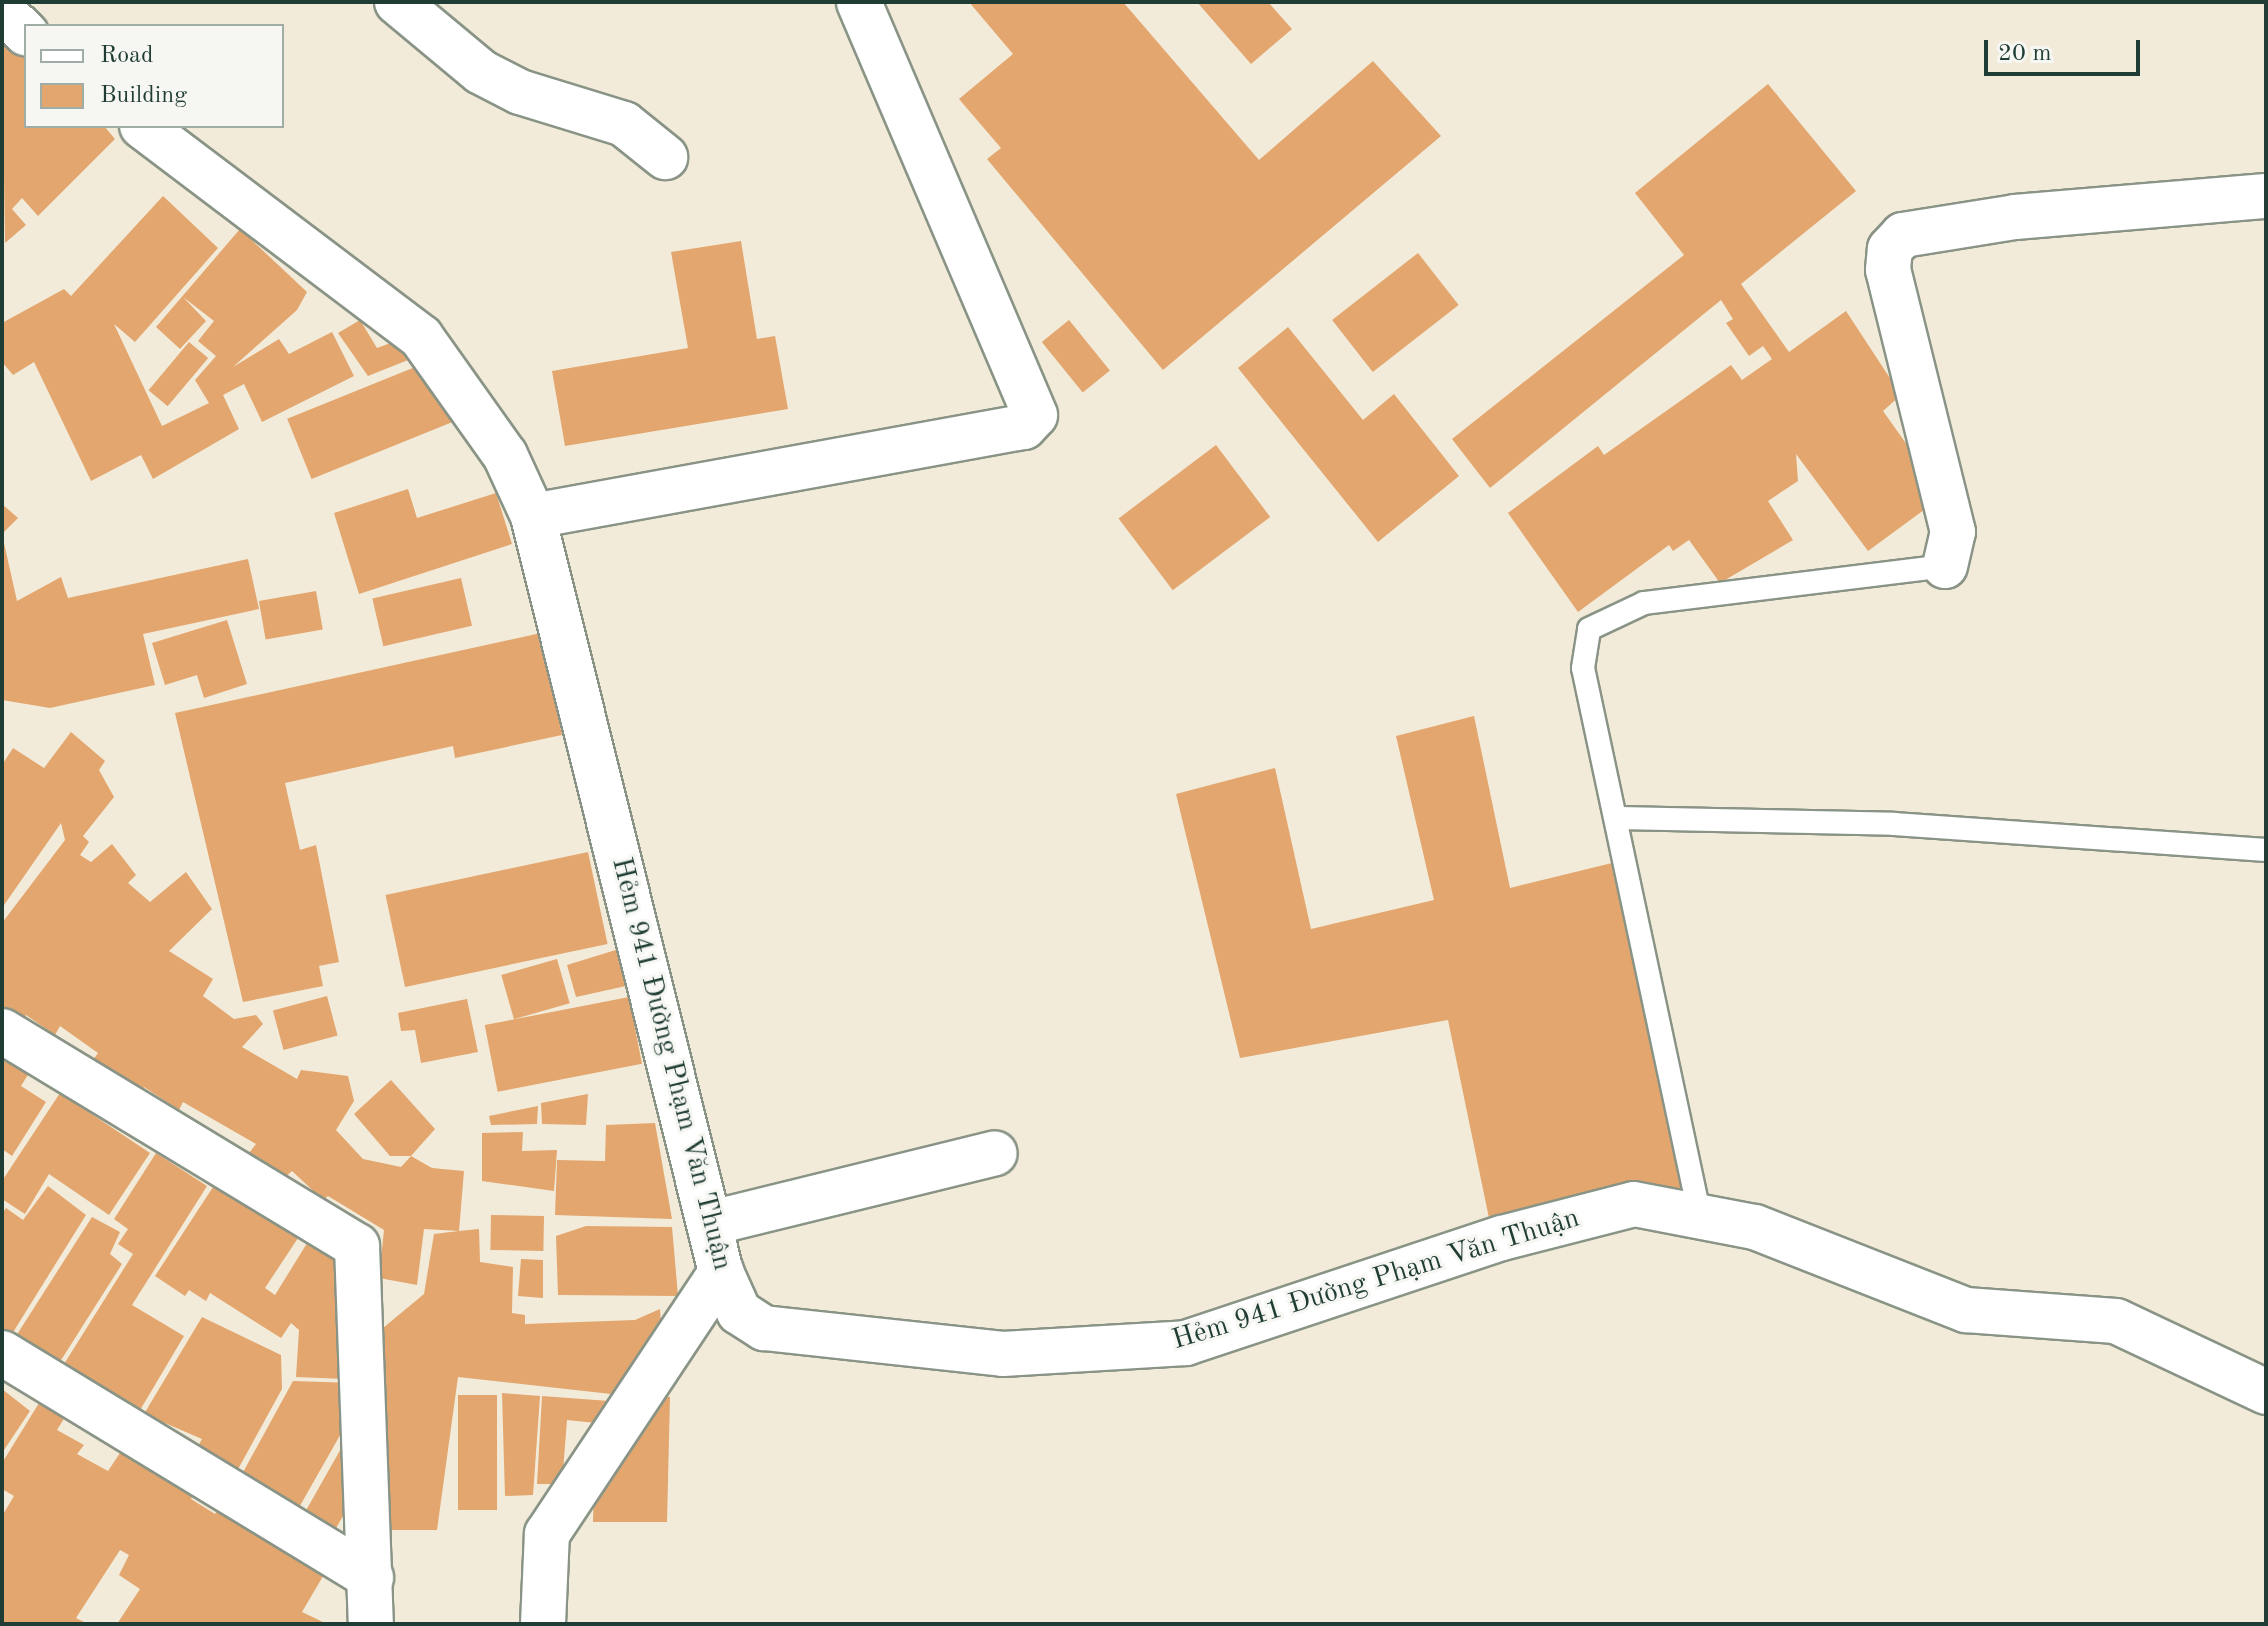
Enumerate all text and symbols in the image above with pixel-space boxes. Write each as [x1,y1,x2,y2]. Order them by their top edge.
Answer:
legend [24,24,284,128]
scale bar [1988,24,2144,74]
text: 20 m [1998,42,2052,66]
text: Road [100,44,153,68]
text: Building [100,84,187,108]
street label: Hẻm 941 Đường Phạm Văn Thuận [603,854,739,1274]
street label: Hẻm 941 Đường Phạm Văn Thuận [1168,1202,1584,1358]

